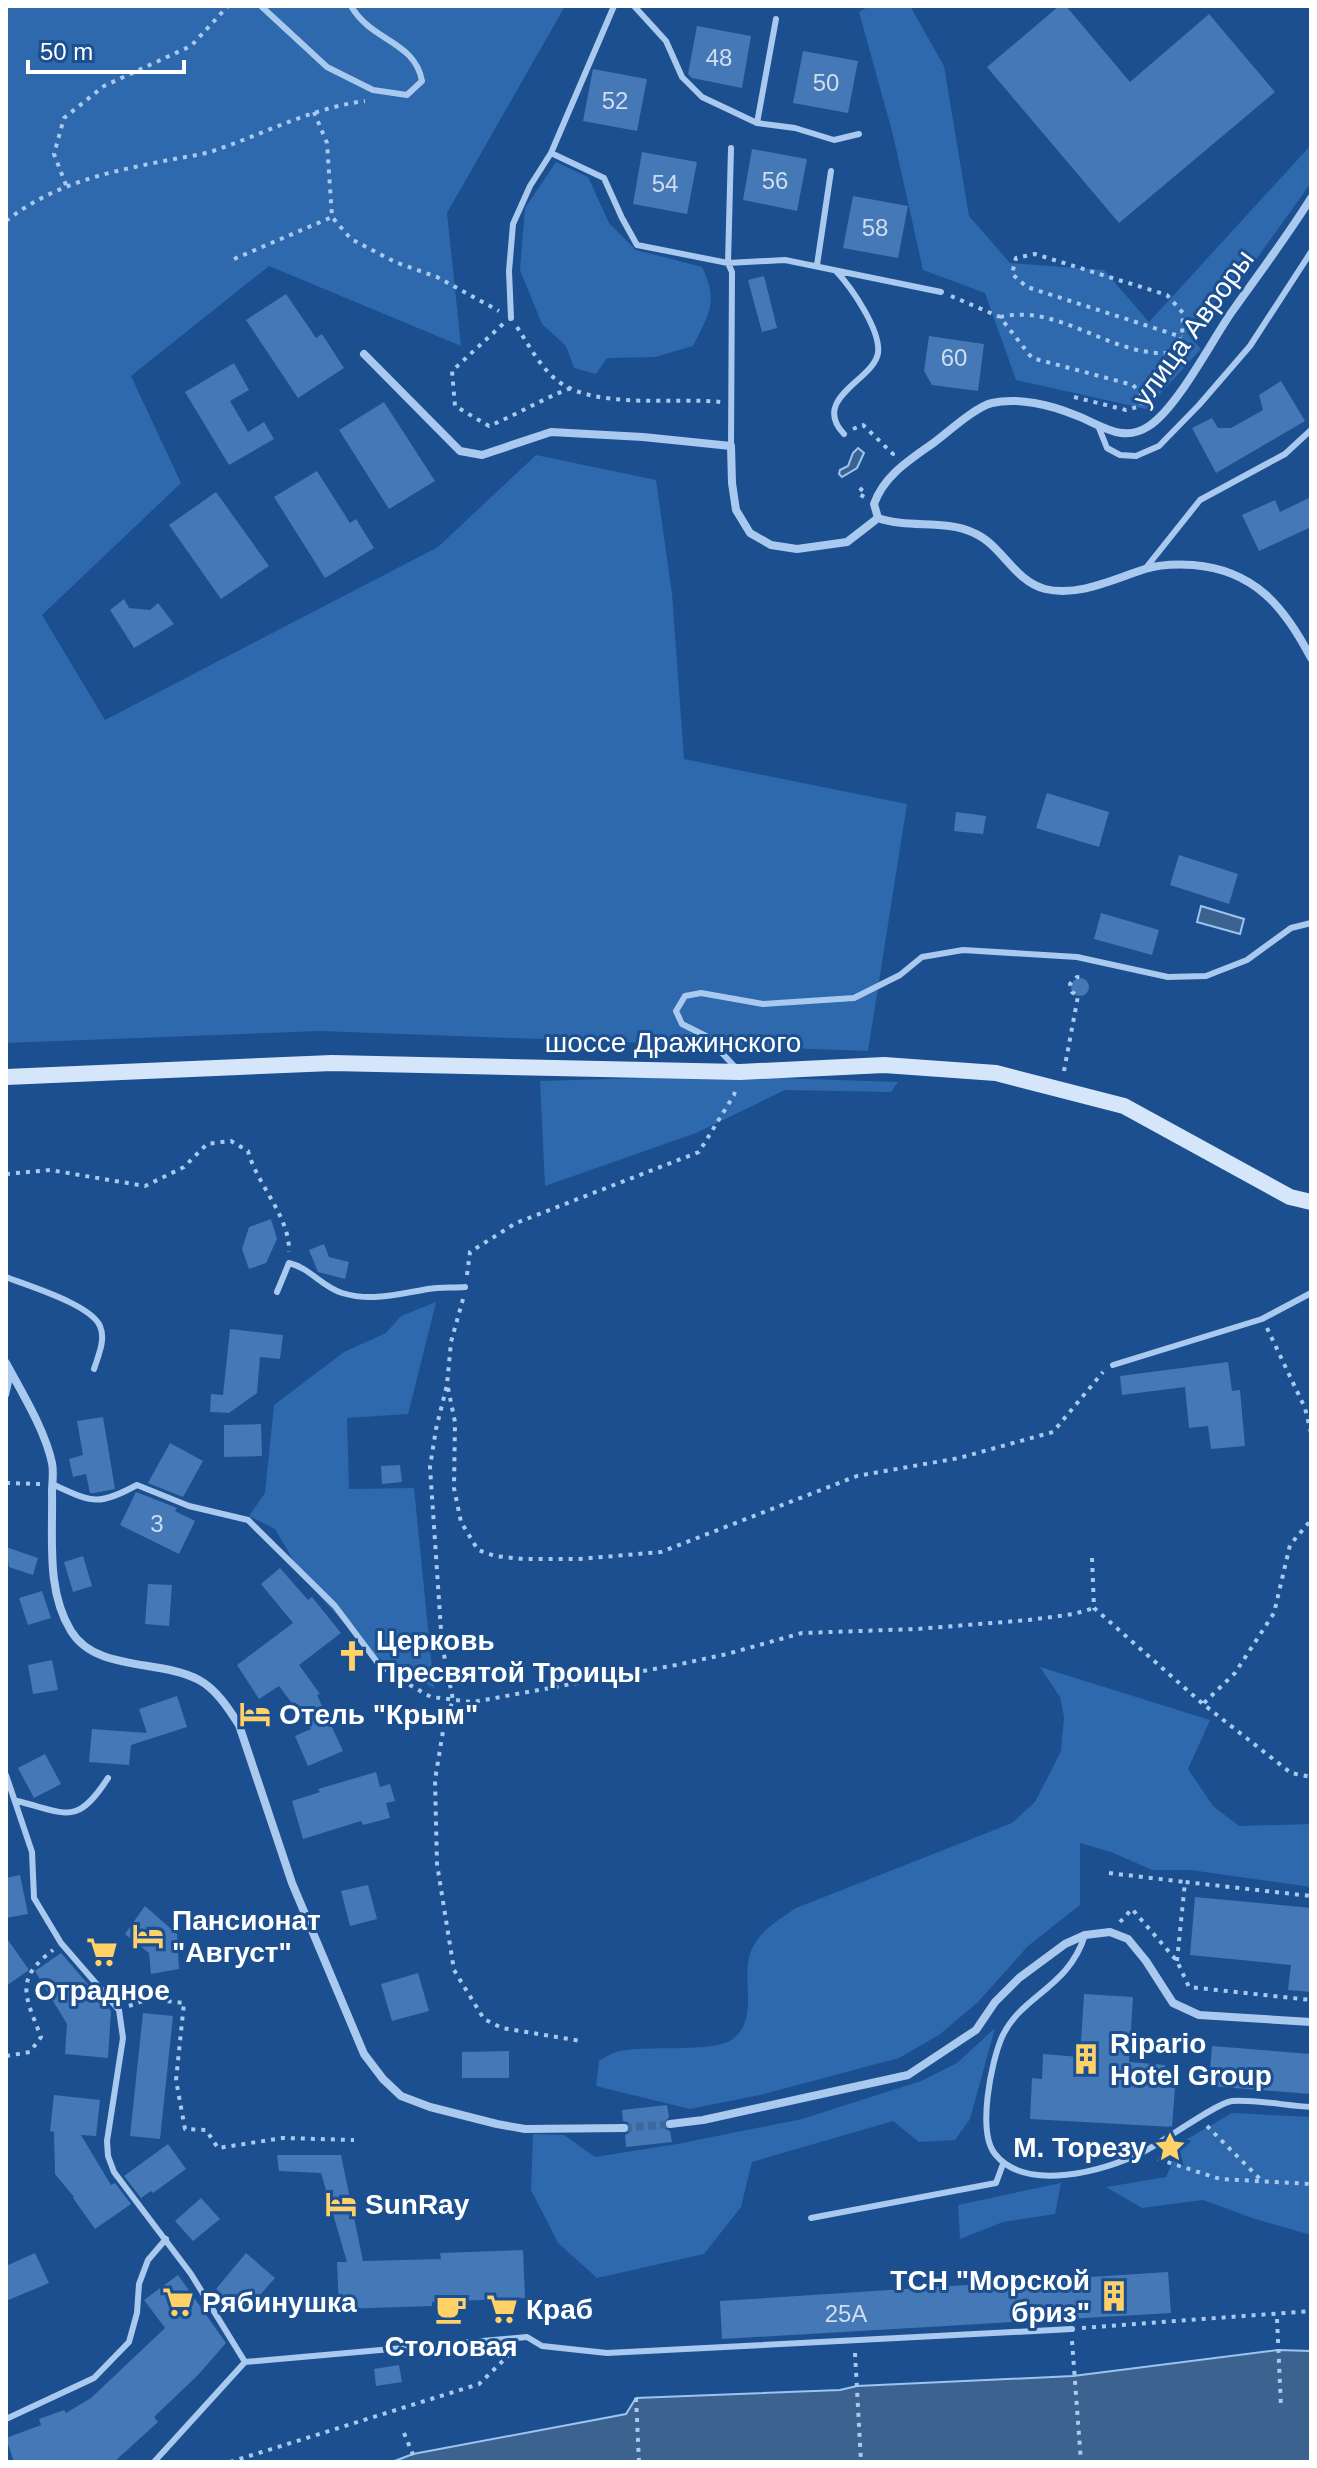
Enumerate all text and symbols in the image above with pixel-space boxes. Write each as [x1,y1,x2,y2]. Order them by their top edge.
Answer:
scale bar [28,24,184,74]
text: 50 m [40,38,93,65]
house number: 48 [706,44,732,71]
house number: 50 [813,69,839,96]
house number: 52 [602,87,628,114]
house number: 56 [762,167,788,194]
house number: 54 [652,170,678,197]
house number: 58 [862,214,888,241]
street label: улица Авроры [1126,244,1260,412]
house number: 60 [941,344,967,371]
street label: шоссе Дражинского [545,1027,801,1058]
house number: 3 [150,1510,164,1537]
place label: Церковь Пресвятой Троицы [376,1625,641,1688]
church icon: Церковь Пресвятой Троицы [335,1639,369,1673]
hotel icon: Отель "Крым" [238,1697,272,1731]
place label: Отель "Крым" [279,1699,478,1730]
place label: Пансионат "Август" [172,1905,321,1968]
hotel icon: Пансионат "Август" [131,1919,165,1953]
supermarket icon: Отрадное [85,1935,119,1969]
place label: Отрадное [34,1975,170,2006]
place label: Ripario Hotel Group [1110,2028,1272,2091]
building icon: Ripario Hotel Group [1069,2042,1103,2076]
place icon: М. Торезу [1153,2130,1187,2164]
place label: М. Торезу [1013,2132,1146,2163]
hotel icon: SunRay [324,2187,358,2221]
place label: SunRay [365,2189,470,2220]
place label: ТСН "Морской бриз" [890,2265,1090,2328]
building icon: ТСН "Морской бриз" [1097,2279,1131,2313]
supermarket icon: Рябинушка [161,2285,195,2319]
place label: Рябинушка [202,2287,357,2318]
cafe icon: Столовая [434,2292,468,2326]
supermarket icon: Краб [485,2292,519,2326]
place label: Краб [526,2294,593,2325]
house number: 25А [825,2300,867,2327]
place label: Столовая [384,2331,518,2362]

